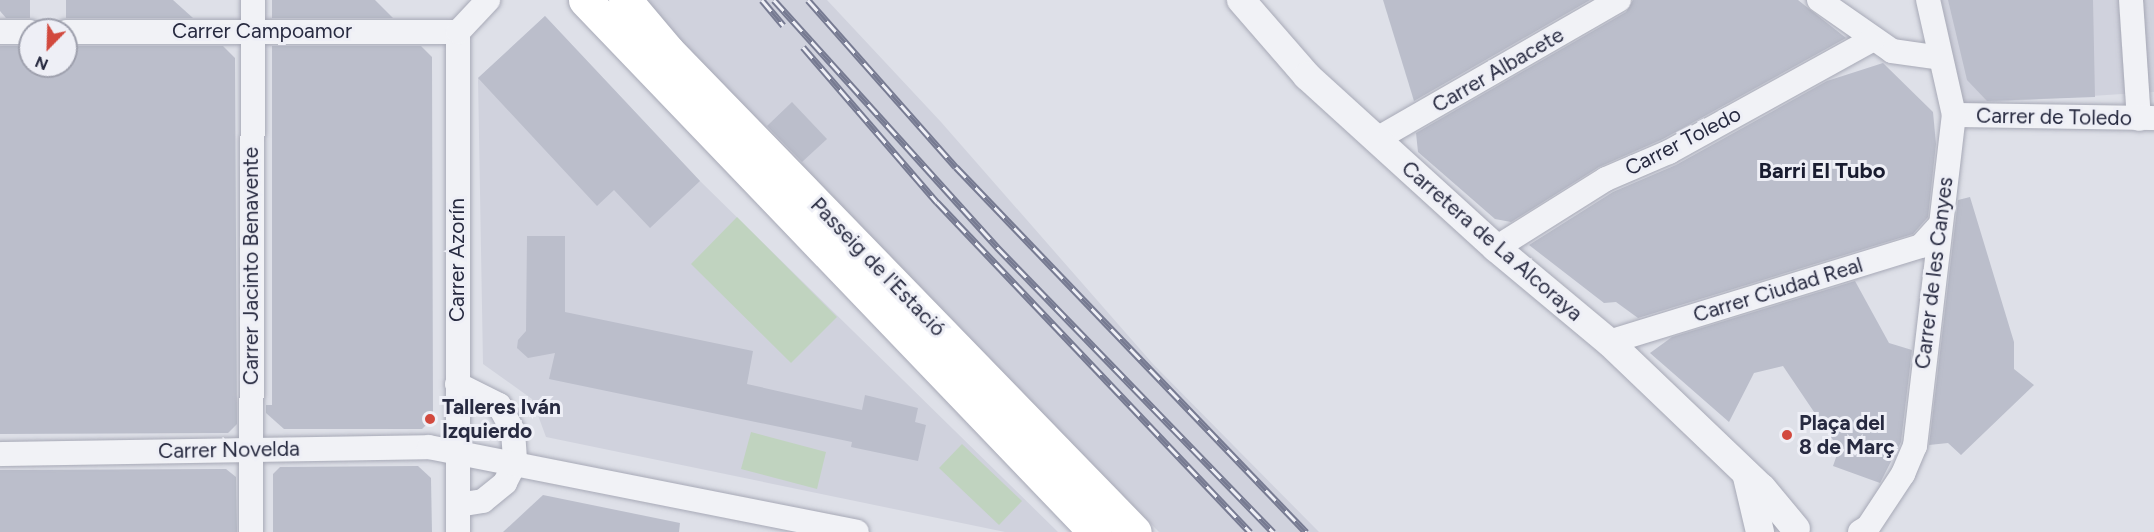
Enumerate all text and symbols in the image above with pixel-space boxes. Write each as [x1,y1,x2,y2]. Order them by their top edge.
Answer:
north arrow [18,18,78,78]
street label: Carrer Campoamor [172,18,352,44]
street label: Carrer Albacete [1428,22,1568,118]
text: N [32,52,51,74]
street label: Carrer Toledo [1621,101,1745,181]
street label: Carrer de Toledo [1976,103,2132,131]
street label: Carrer Jacinto Benavente [238,147,264,385]
street label: Carretera de La Alcoraya [1396,156,1588,326]
district label: Barri El Tubo [1759,158,1885,184]
street label: Carrer de les Canyes [1910,176,1958,370]
street label: Passeig de l'Estació [805,192,951,342]
street label: Carrer Azorín [444,198,470,322]
street label: Carrer Ciudad Real [1690,252,1866,328]
place label: Talleres Iván Izquierdo [442,394,561,444]
place label: Plaça del 8 de Març [1799,410,1895,460]
marker: Talleres Iván Izquierdo [423,412,437,426]
marker: Plaça del 8 de Març [1780,428,1794,442]
street label: Carrer Novelda [158,436,300,464]

